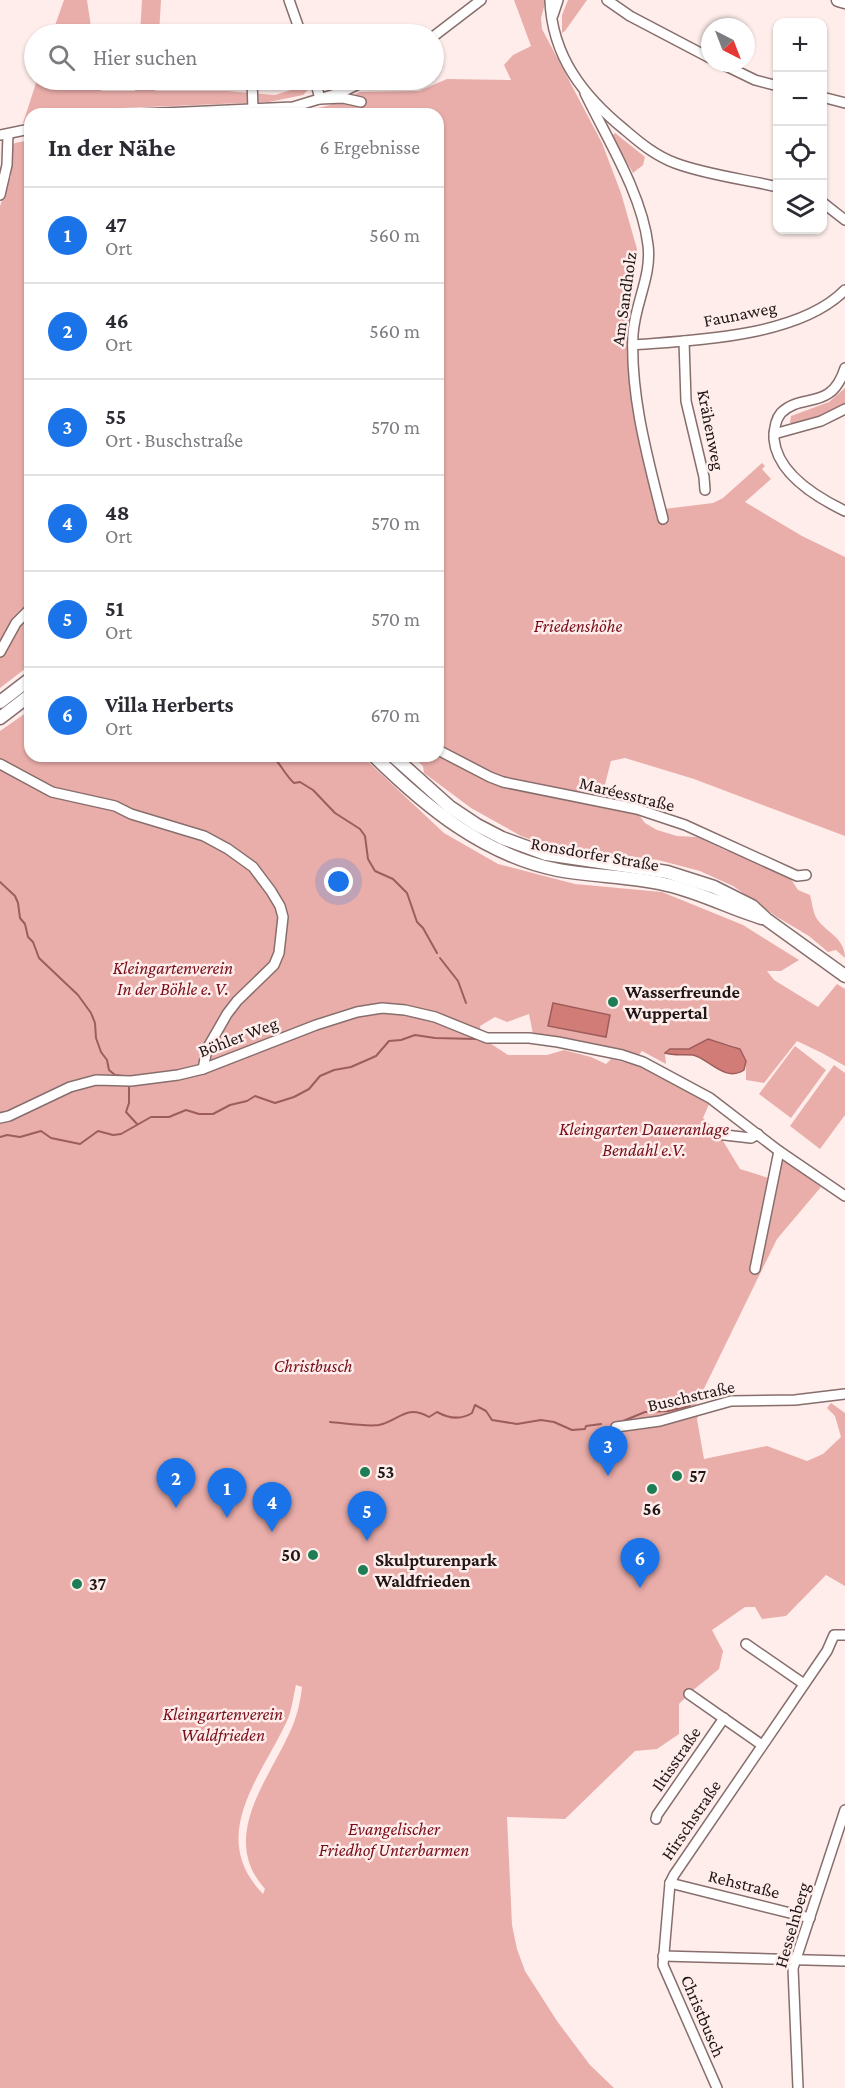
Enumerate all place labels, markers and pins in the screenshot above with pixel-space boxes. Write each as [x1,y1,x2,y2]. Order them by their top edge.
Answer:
place label: Wasserfreunde Wuppertal [624,982,740,1023]
marker: Wasserfreunde Wuppertal [606,995,620,1009]
pin: 3 [588,1426,628,1476]
pin: 2 [156,1458,195,1508]
place label: 53 [377,1462,394,1482]
marker: 53 [358,1465,372,1479]
place label: 57 [689,1466,706,1486]
pin: 1 [208,1468,246,1518]
marker: 57 [670,1469,684,1483]
pin: 4 [252,1482,292,1532]
marker: 56 [645,1482,659,1496]
pin: 5 [348,1492,386,1541]
place label: 56 [643,1499,661,1519]
pin: 6 [620,1538,660,1588]
place label: 50 [281,1545,301,1565]
marker: 50 [306,1548,320,1562]
place label: Skulpturenpark Waldfrieden [374,1550,497,1591]
marker: Skulpturenpark Waldfrieden [356,1563,370,1577]
place label: 37 [89,1574,107,1594]
marker: 37 [70,1577,84,1591]

